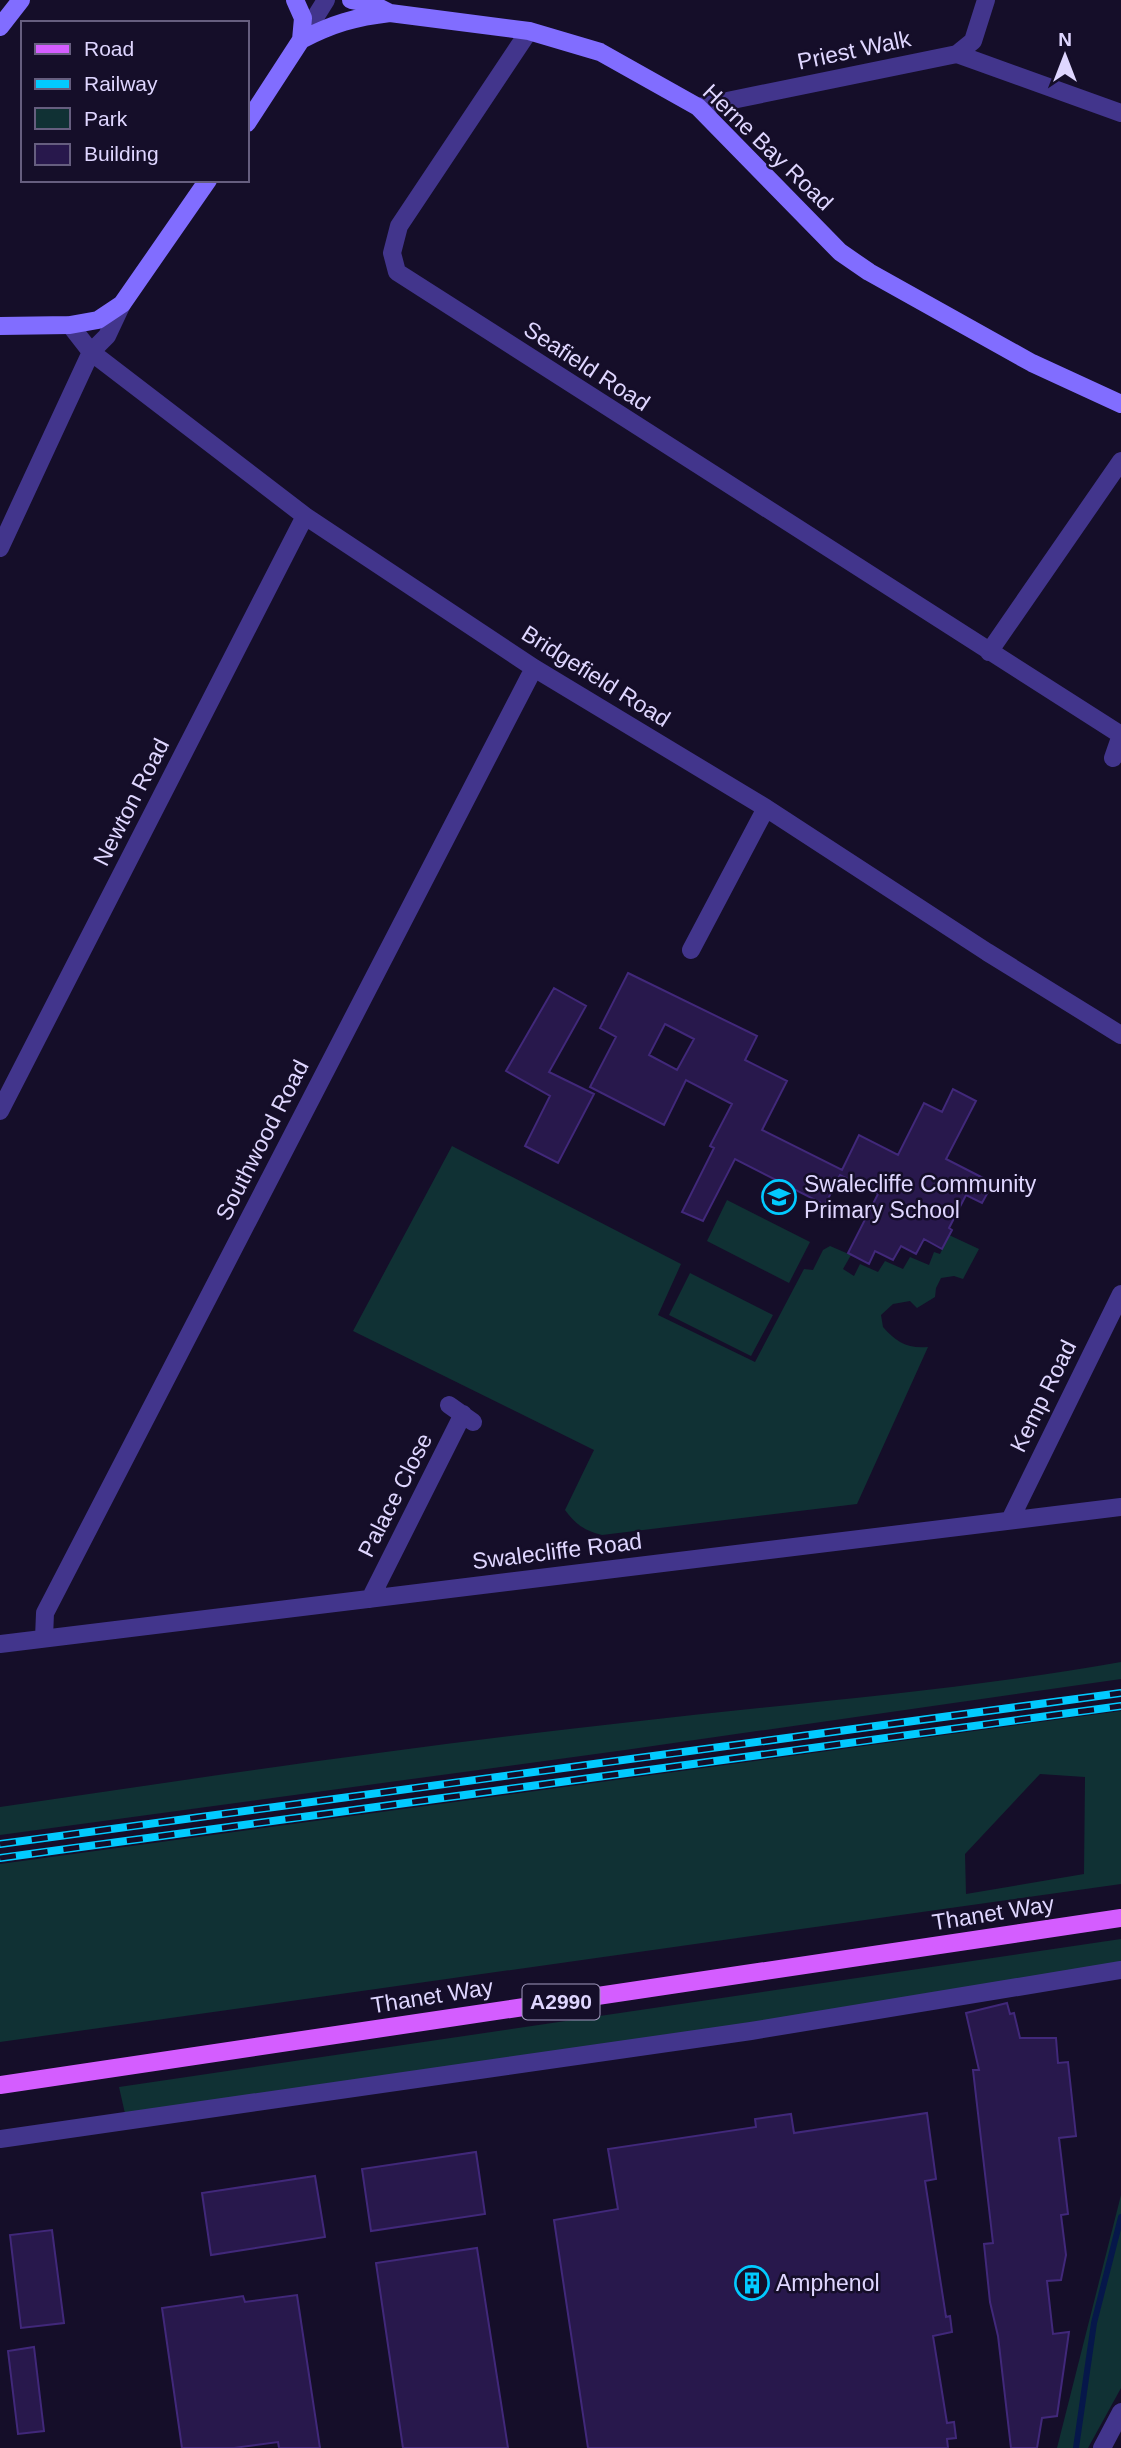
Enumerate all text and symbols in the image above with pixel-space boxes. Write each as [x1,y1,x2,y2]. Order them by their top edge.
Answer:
legend [21,21,248,182]
north arrow [1030,21,1100,91]
street label: Priest Walk [795,25,914,75]
text: N [1058,29,1072,50]
text: Road [84,37,134,60]
text: Railway [84,72,158,95]
street label: Herne Bay Road [698,79,838,215]
text: Park [84,107,128,130]
text: Building [84,142,159,165]
street label: Seafield Road [519,316,655,416]
street label: Bridgefield Road [517,620,675,732]
street label: Newton Road [88,734,174,870]
street label: Southwood Road [210,1055,314,1225]
place label: Swalecliffe Community Primary School [804,1171,1037,1223]
school or university icon: Swalecliffe Community Primary School [760,1178,798,1216]
street label: Kemp Road [1005,1336,1081,1456]
street label: Palace Close [353,1429,437,1561]
street label: Swalecliffe Road [471,1528,643,1574]
street label: Thanet Way [930,1890,1056,1935]
street label: Thanet Way [369,1973,495,2018]
road number: A2990 [522,1984,600,2020]
building icon: Amphenol [733,2264,771,2302]
place label: Amphenol [776,2270,880,2296]

